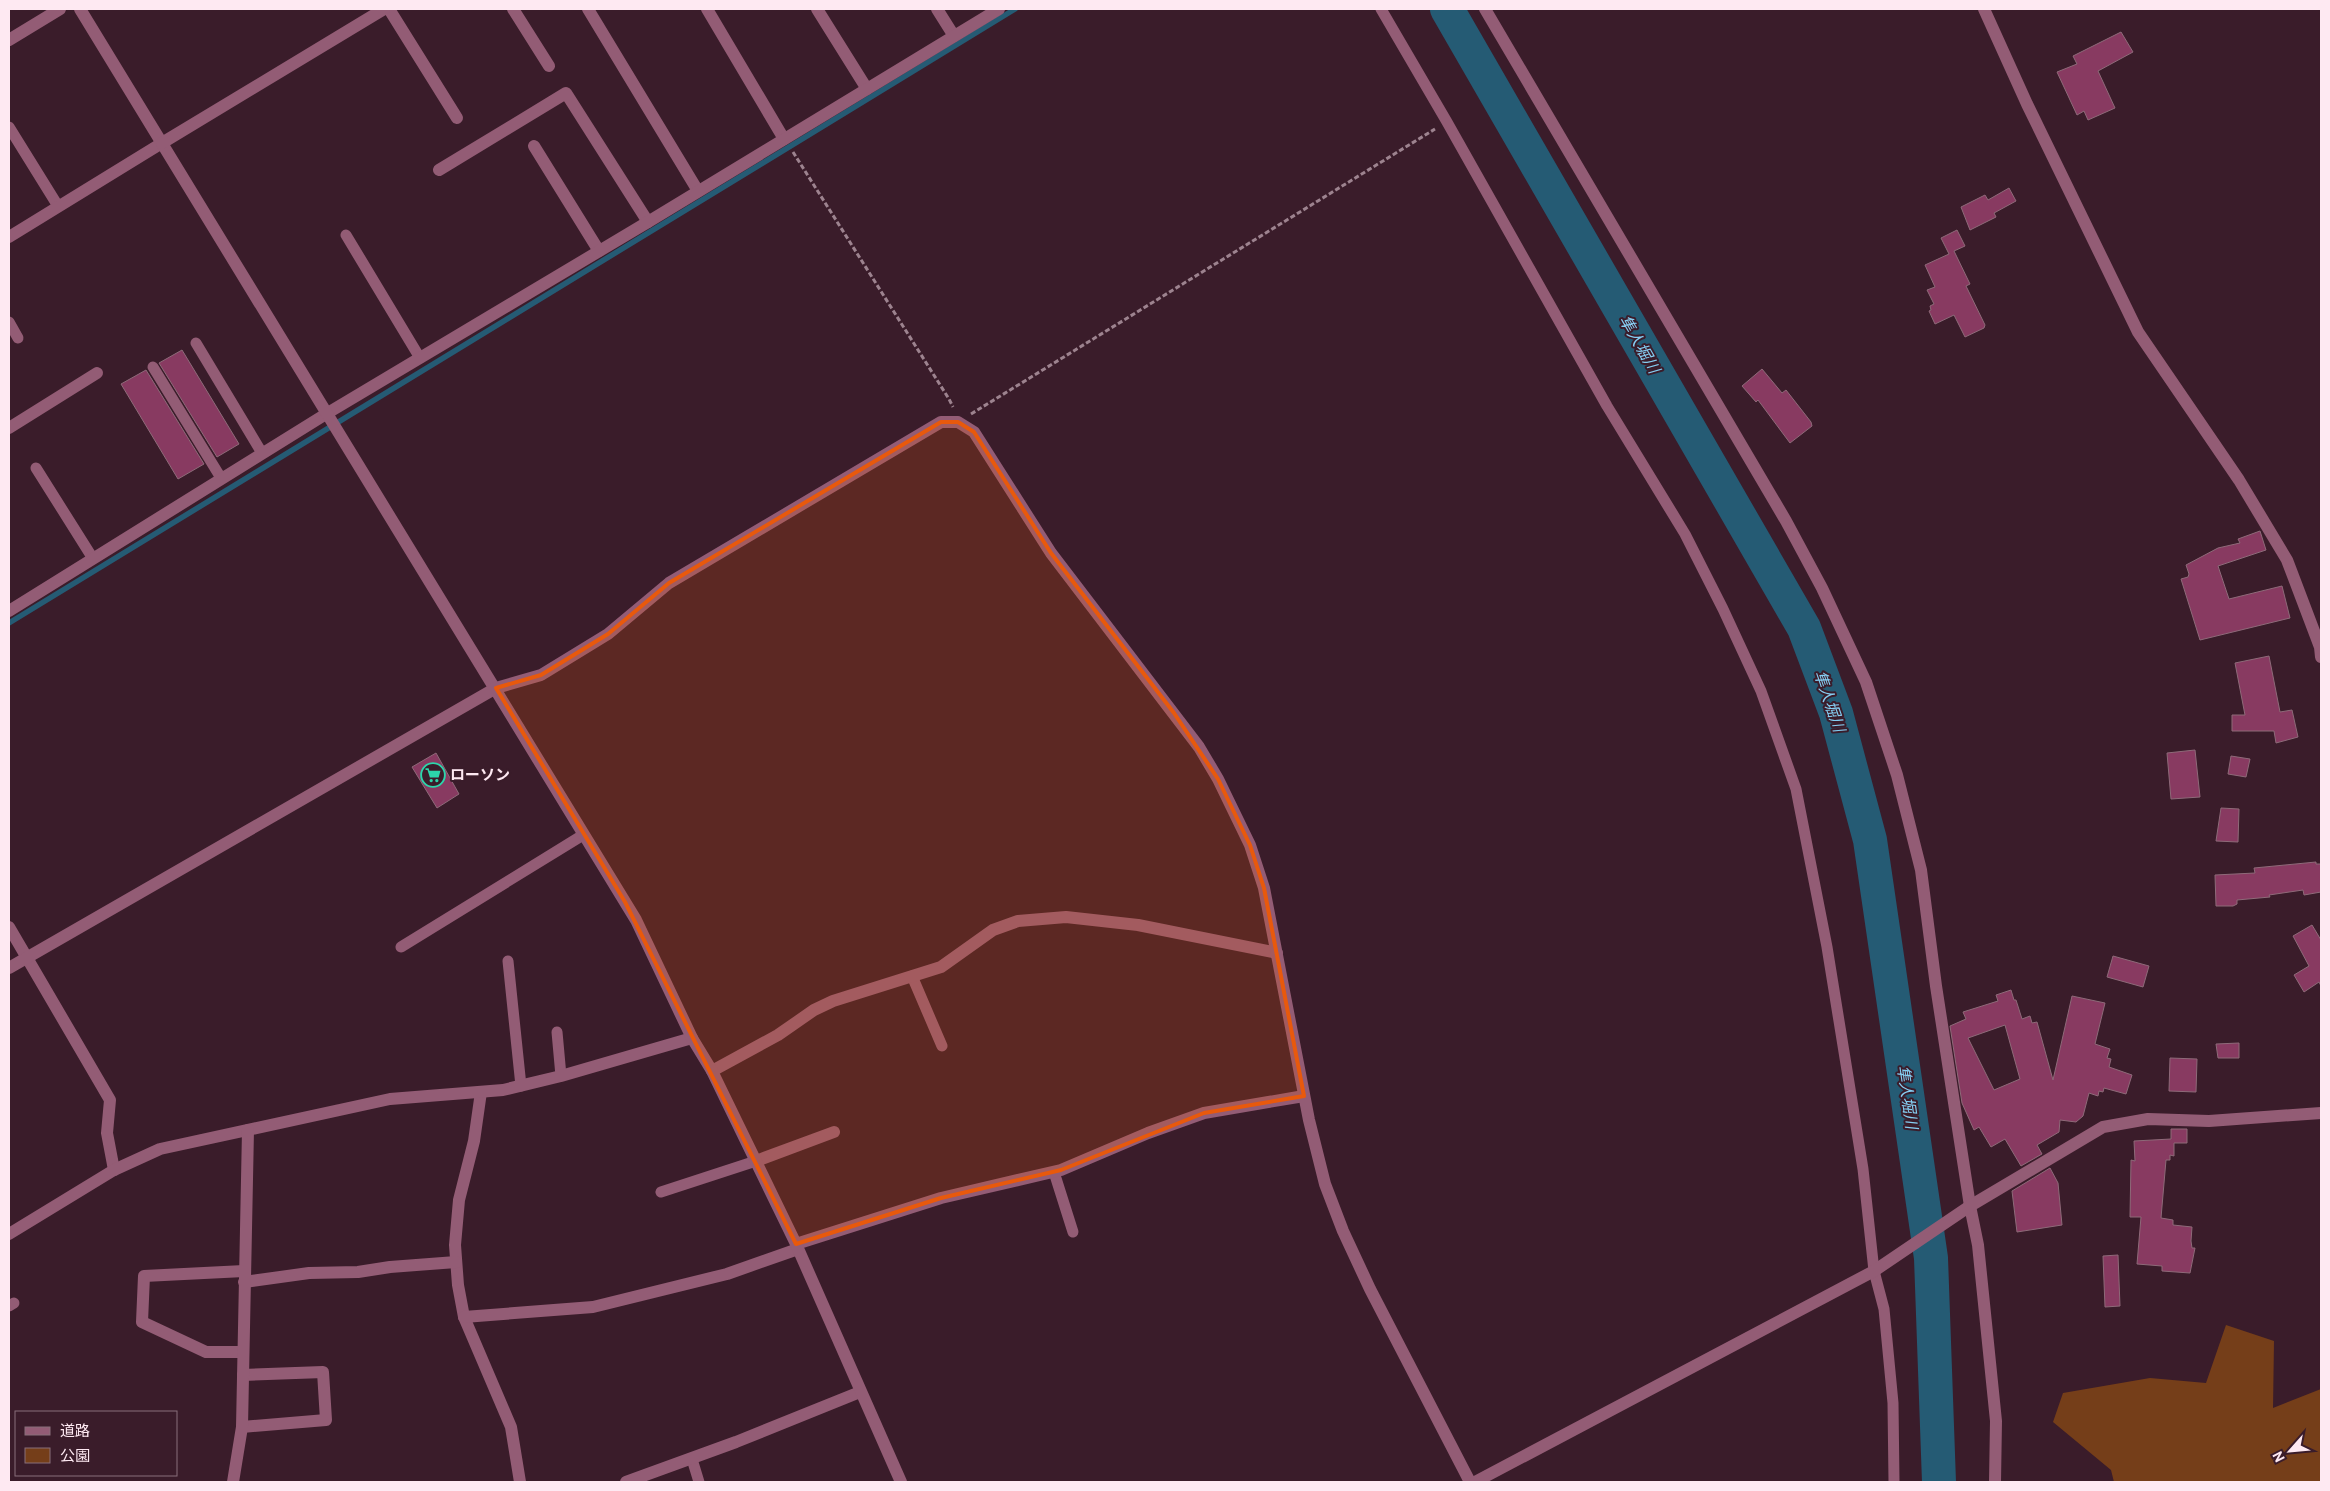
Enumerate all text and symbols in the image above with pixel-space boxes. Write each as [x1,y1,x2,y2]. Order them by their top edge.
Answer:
water label: 隼人堀川 [1614,312,1664,379]
water label: 隼人堀川 [1808,668,1849,737]
supermarket icon: ローソン [420,762,446,788]
place label: ローソン [450,767,510,786]
water label: 隼人堀川 [1892,1064,1921,1132]
legend [15,1411,178,1476]
text: 道路 [60,1423,90,1442]
north arrow [2265,1426,2315,1476]
text: 公園 [60,1448,90,1467]
text: N [2270,1448,2290,1465]

